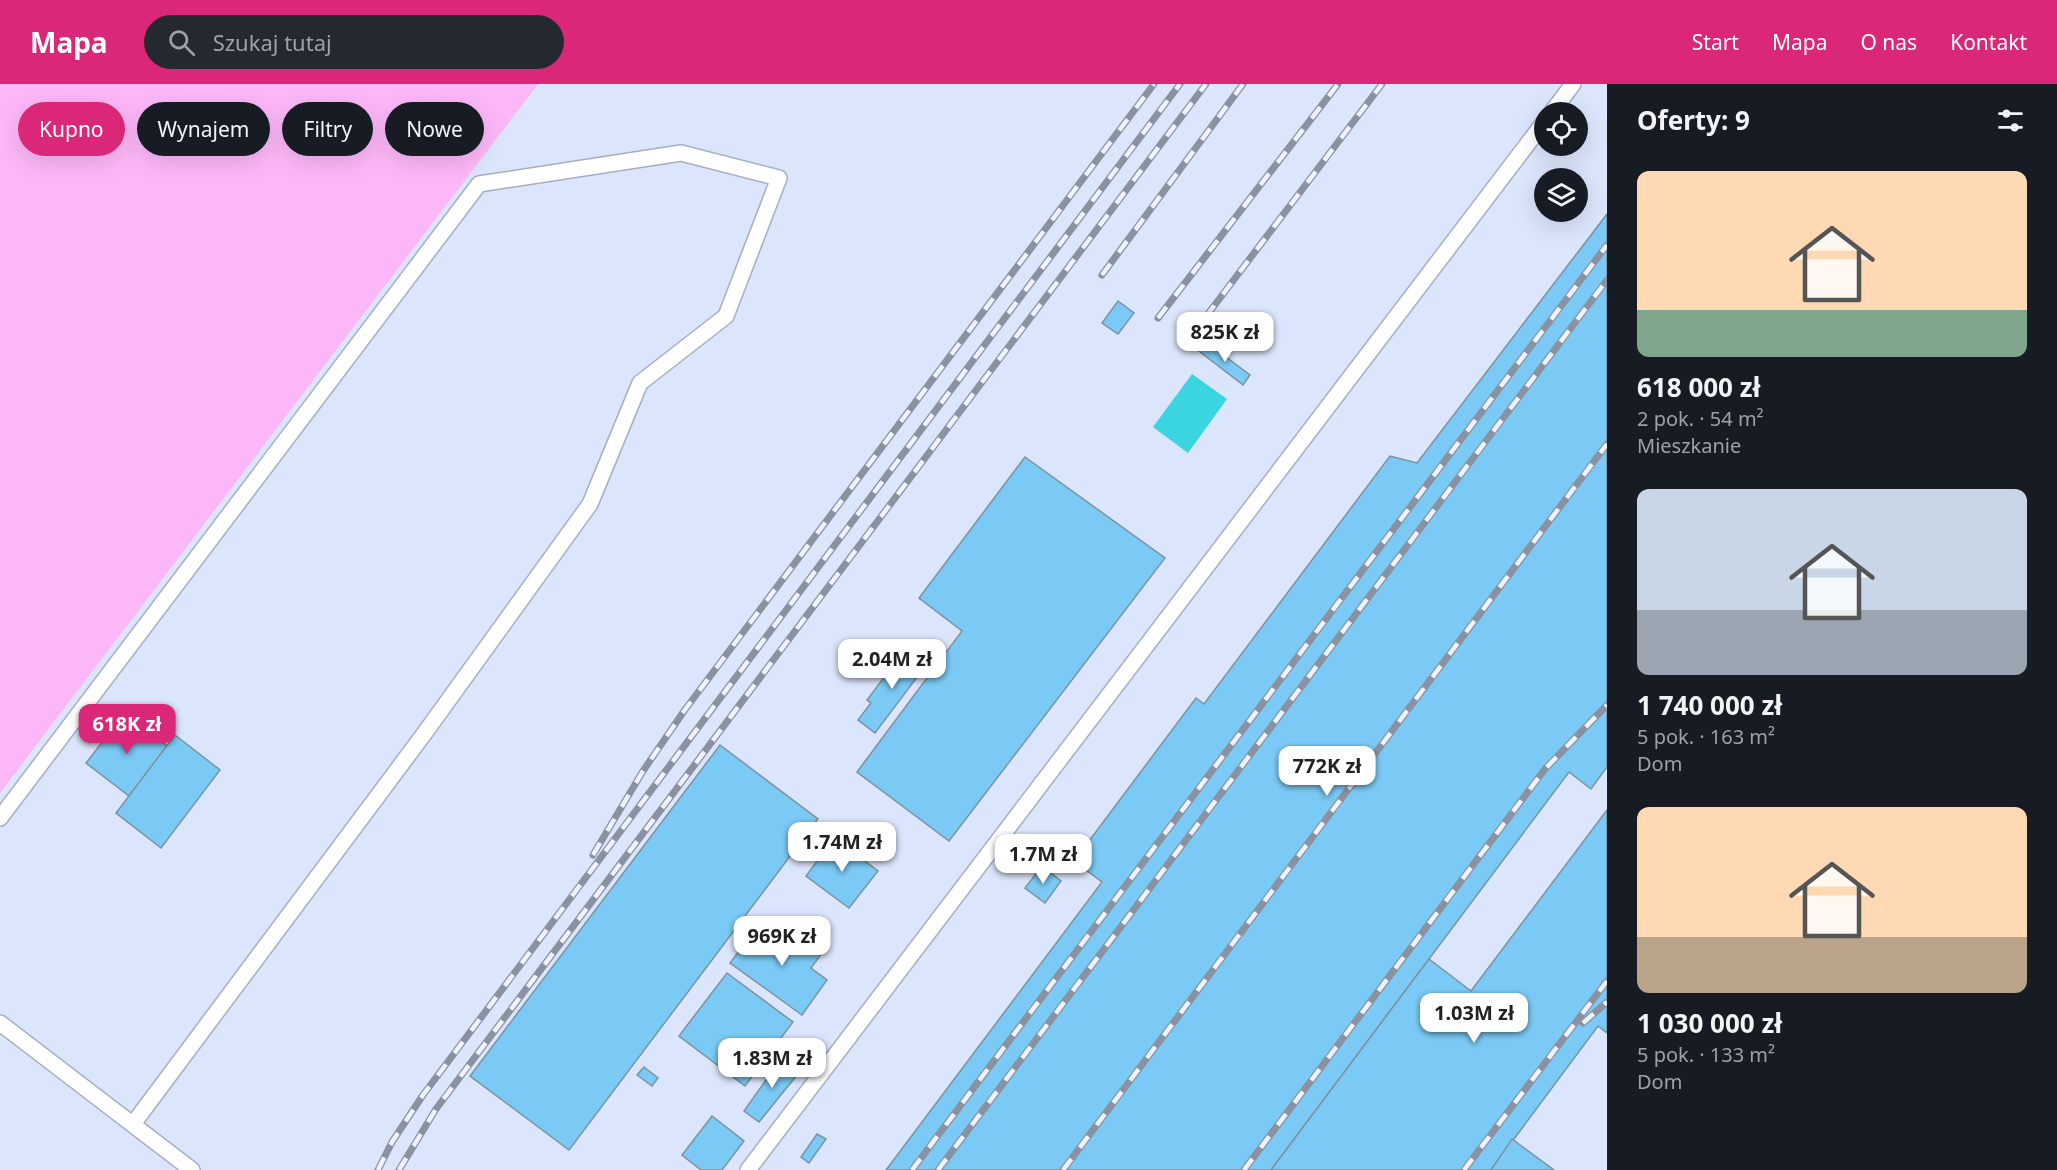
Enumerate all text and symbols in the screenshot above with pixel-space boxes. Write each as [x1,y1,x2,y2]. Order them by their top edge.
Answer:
search box [144,15,564,69]
text: Mapa [30,23,108,61]
icon: search [165,26,198,59]
text: Szukaj tutaj [213,27,332,57]
text: Start [1692,28,1739,56]
text: Mapa [1772,28,1827,56]
text: O nas [1860,28,1917,56]
text: Kontakt [1950,28,2027,56]
chip: Kupno [18,102,125,156]
chip: Wynajem [137,102,270,156]
chip: Filtry [282,102,373,156]
chip: Nowe [385,102,484,156]
map controls [1534,102,1588,222]
button: locate [1534,102,1588,156]
text: Oferty: 9 [1637,102,1750,138]
icon: filters [1994,104,2027,137]
button: layers [1534,168,1588,222]
icon: home [1778,210,1886,318]
pin: 825K zł [1170,312,1280,363]
text: 825K zł [1191,318,1259,345]
text: 618 000 zł [1637,369,1761,405]
text: 2 pok. · 54 m² [1637,405,1764,432]
text: Mieszkanie [1637,432,1741,459]
icon: home [1778,528,1886,636]
pin: 2.04M zł [830,639,954,690]
text: 2.04M zł [852,645,932,672]
text: 1 740 000 zł [1637,687,1782,723]
pin: 618K zł [72,704,182,755]
text: 618K zł [93,710,161,737]
text: 5 pok. · 163 m² [1637,723,1775,750]
pin: 772K zł [1272,746,1382,797]
text: Dom [1637,750,1682,777]
text: 772K zł [1293,752,1361,779]
pin: 1.74M zł [780,822,904,873]
text: 1.74M zł [802,828,882,855]
pin: 1.7M zł [988,834,1098,885]
text: 1.7M zł [1009,840,1077,867]
icon: home [1778,846,1886,954]
pin: 969K zł [727,916,837,967]
text: 969K zł [748,922,816,949]
pin: 1.03M zł [1412,993,1536,1044]
text: 1.03M zł [1434,999,1514,1026]
text: 1 030 000 zł [1637,1005,1782,1041]
pin: 1.83M zł [710,1038,834,1089]
text: 5 pok. · 133 m² [1637,1041,1775,1068]
text: 1.83M zł [732,1044,812,1071]
text: Dom [1637,1068,1682,1095]

